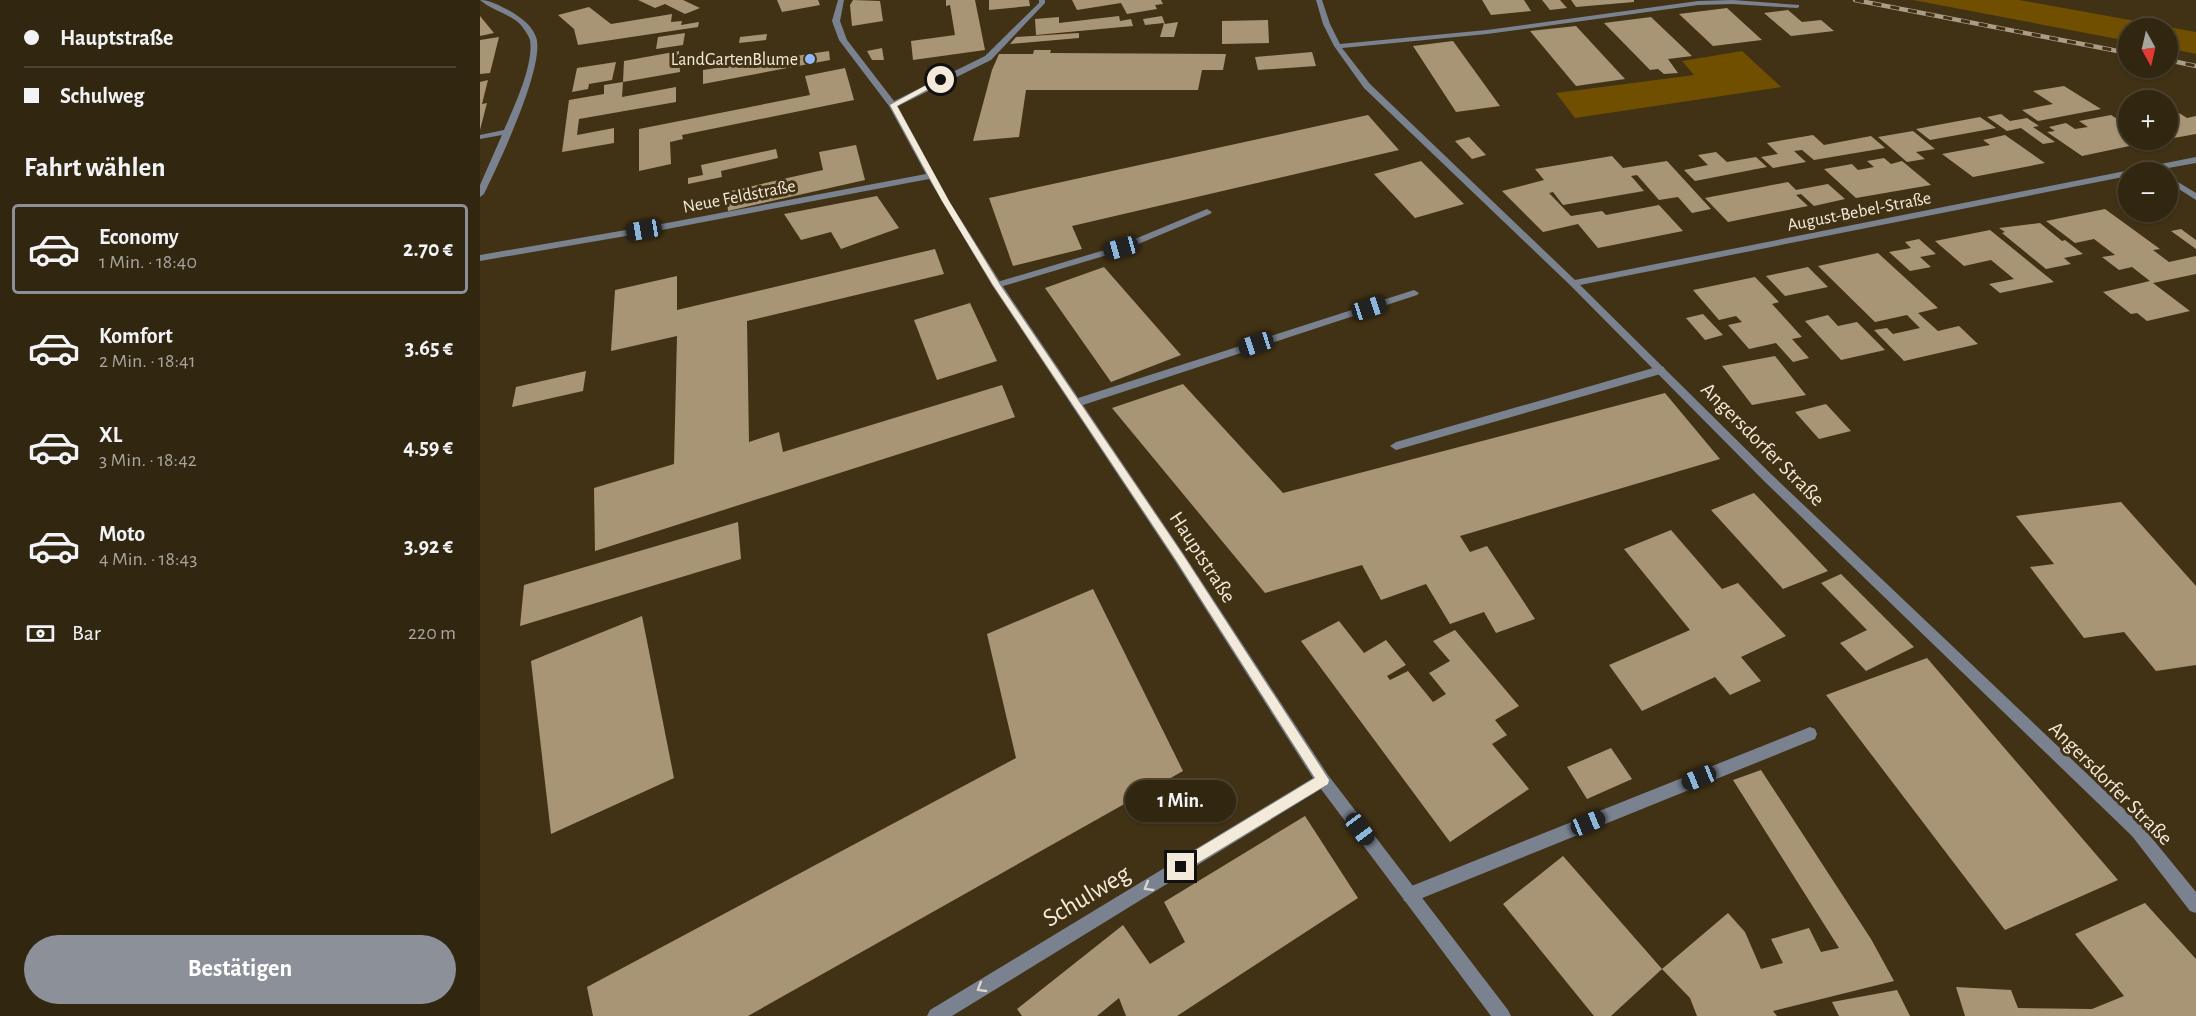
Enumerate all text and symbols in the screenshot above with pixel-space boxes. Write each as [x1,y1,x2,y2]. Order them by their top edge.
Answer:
north arrow [2118,18,2178,78]
map controls [2118,18,2178,222]
text: Hauptstraße [60,27,173,49]
place label: LandGartenBlume [671,51,798,69]
marker: LandGartenBlume [803,52,817,66]
route start [927,66,954,93]
text: Schulweg [60,85,144,107]
button: + [2118,90,2178,150]
text: Fahrt wählen [24,154,166,181]
button: − [2118,162,2178,222]
street label: Neue Feldstraße [681,177,797,217]
street label: August-Bebel-Straße [1786,189,1933,235]
car [625,218,663,242]
icon: car [27,222,81,276]
text: Economy [99,226,179,248]
car [1101,234,1141,262]
text: 2.70 € [403,238,453,260]
text: 1 Min. · 18:40 [99,252,197,272]
car [1349,294,1389,322]
icon: car [27,321,81,375]
text: Komfort [99,325,173,347]
car [1236,330,1276,358]
text: 3.65 € [405,337,453,359]
text: 2 Min. · 18:41 [99,351,196,371]
street label: Angersdorfer Straße [1697,379,1828,510]
icon: car [27,420,81,474]
text: XL [99,424,122,446]
text: 4.59 € [403,436,453,458]
text: 3 Min. · 18:42 [99,450,197,470]
street label: Hauptstraße [1166,508,1240,607]
icon: car [27,519,81,573]
text: Moto [99,523,145,545]
text: 3.92 € [404,535,453,557]
text: 4 Min. · 18:43 [99,549,197,569]
icon: cash [24,617,57,650]
text: Bar [72,622,101,644]
text: 220 m [408,623,456,643]
street label: Angersdorfer Straße [2045,718,2176,849]
car [1679,763,1719,793]
callout: 1 Min. [1126,780,1236,822]
text: 1 Min. [1157,791,1204,811]
car [1568,808,1608,838]
car [1342,809,1378,849]
route end [1167,853,1194,880]
street label: Schulweg [1038,860,1135,932]
one-way arrow [1144,879,1154,891]
button: Bestätigen [24,935,456,1004]
one-way arrow [977,981,987,993]

